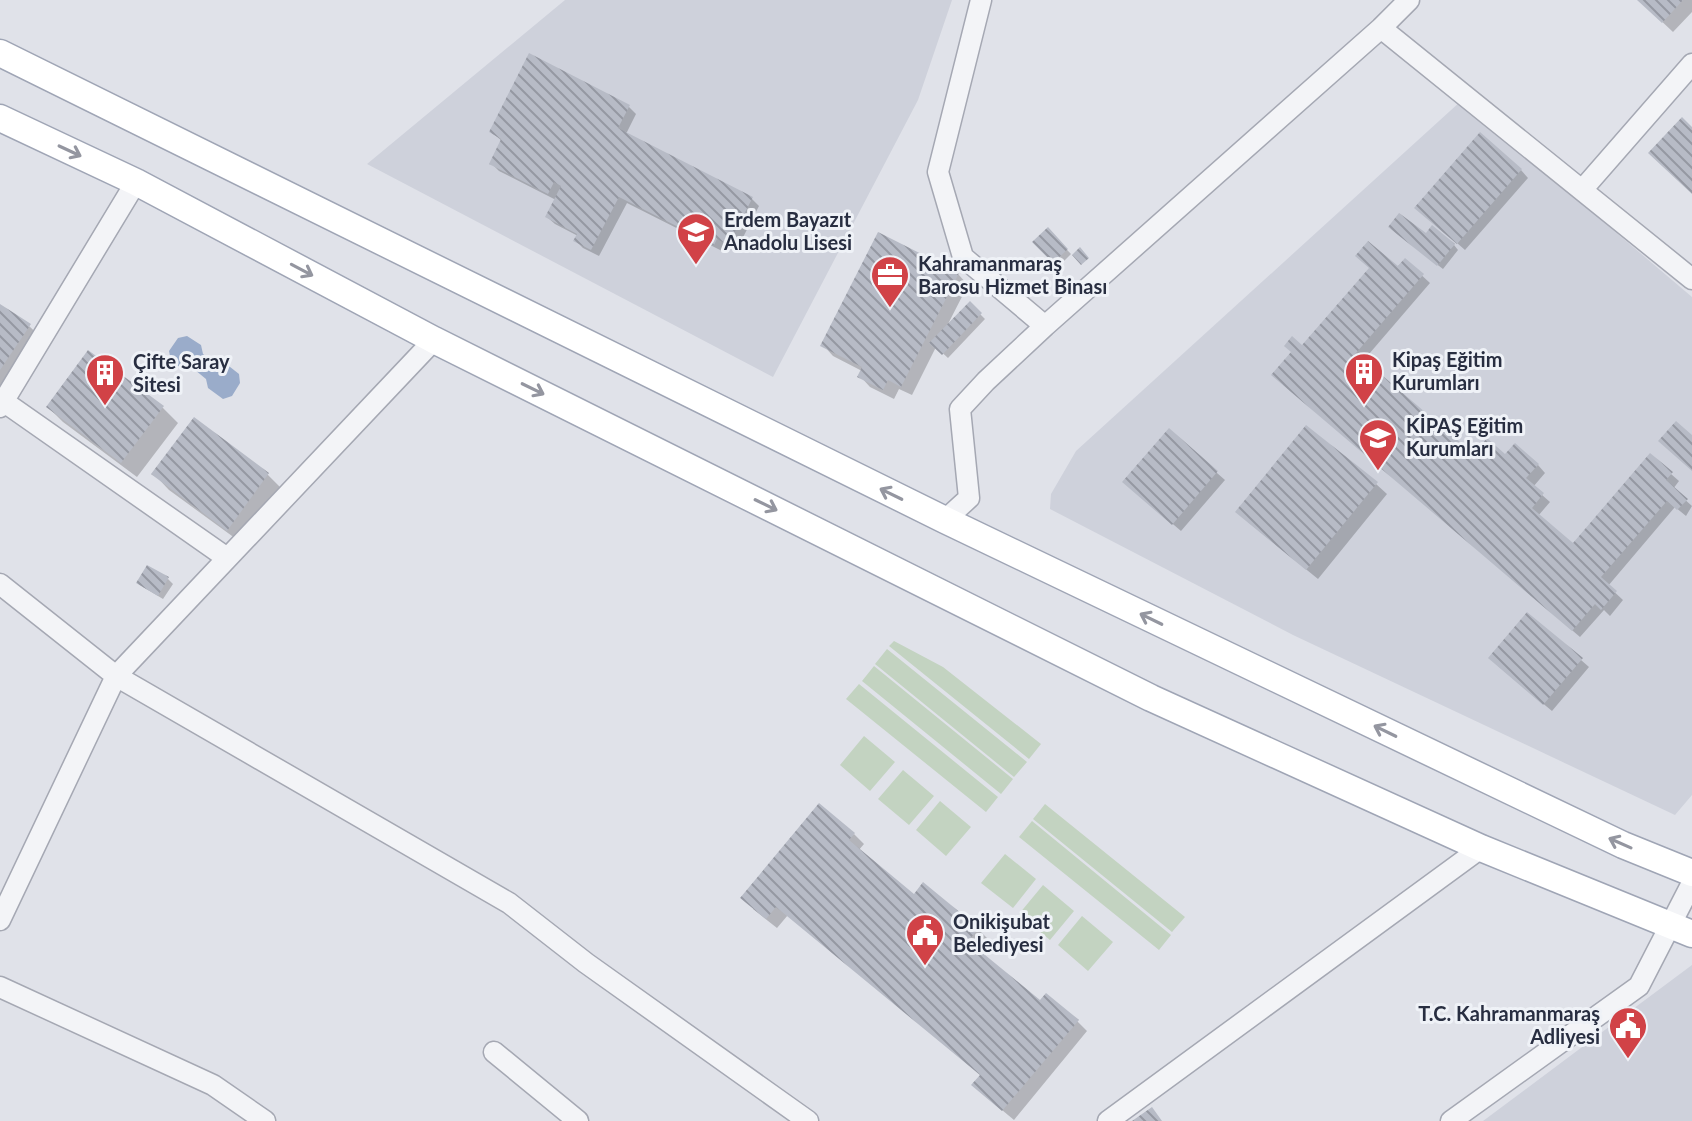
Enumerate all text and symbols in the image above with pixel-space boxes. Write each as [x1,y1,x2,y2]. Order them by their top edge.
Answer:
one-way arrow [58,144,82,159]
place label: Erdem Bayazıt Anadolu Lisesi [723,207,852,254]
school or university icon: Erdem Bayazıt Anadolu Lisesi [675,211,717,266]
place label: Kahramanmaraş Barosu Hizmet Binası [918,251,1107,298]
office icon: Kahramanmaraş Barosu Hizmet Binası [869,254,911,309]
one-way arrow [289,262,313,278]
place label: Kipaş Eğitim Kurumları [1392,347,1502,394]
place label: Çifte Saray Sitesi [133,349,230,396]
building icon: Kipaş Eğitim Kurumları [1343,351,1385,406]
building icon: Çifte Saray Sitesi [84,352,126,407]
one-way arrow [520,382,544,397]
place label: KİPAŞ Eğitim Kurumları [1406,413,1523,460]
school or university icon: KİPAŞ Eğitim Kurumları [1357,417,1399,472]
one-way arrow [880,486,904,501]
one-way arrow [753,498,777,513]
one-way arrow [1139,611,1163,626]
one-way arrow [1374,723,1398,738]
one-way arrow [1608,835,1633,850]
place label: Onikişubat Belediyesi [953,909,1051,956]
public building icon: Onikişubat Belediyesi [904,912,946,967]
place label: T.C. Kahramanmaraş Adliyesi [1418,1001,1600,1048]
public building icon: T.C. Kahramanmaraş Adliyesi [1607,1005,1649,1060]

